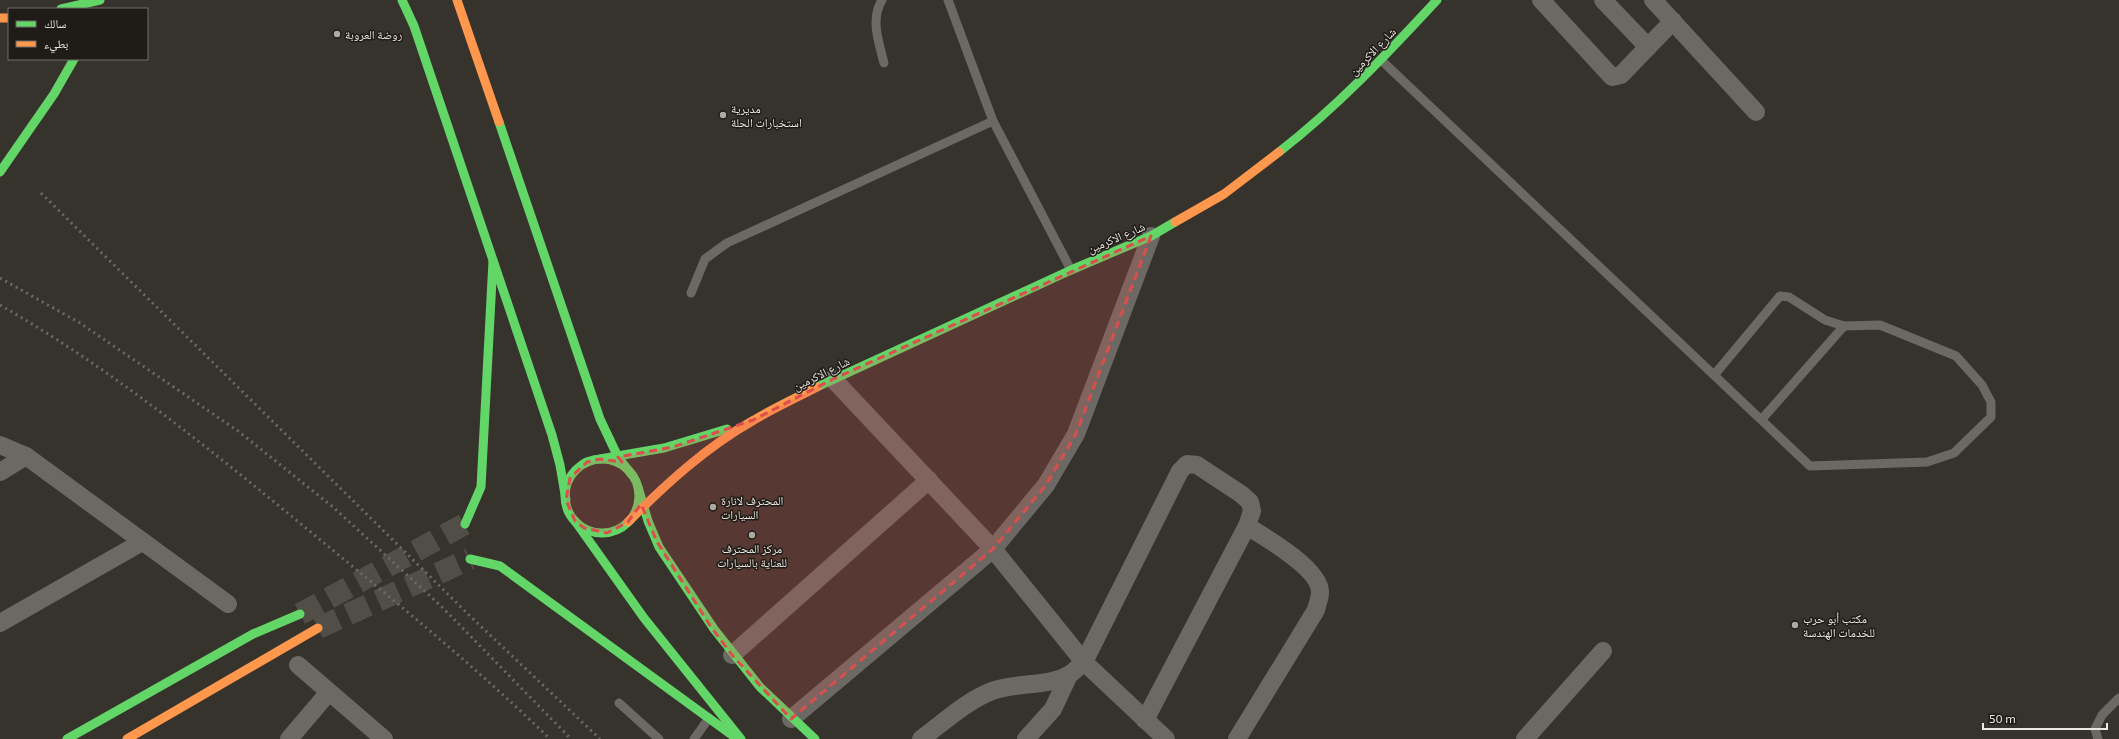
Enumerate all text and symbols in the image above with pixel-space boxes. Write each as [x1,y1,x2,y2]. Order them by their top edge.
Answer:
legend [8,8,148,60]
text: سالك [44,16,66,30]
street label: شارع الاكرمين [1346,24,1400,79]
place label: روضة العروبة [345,27,403,42]
marker: روضة العروبة [332,29,342,39]
text: بطيء [44,36,68,54]
place label: مديرية استخبارات الحلة [731,101,802,130]
marker: مديرية استخبارات الحلة [718,110,728,120]
street label: شارع الاكرمين [1085,219,1148,257]
street label: شارع الاكرمين [790,353,853,395]
place label: المحترف لانارة السيارات [721,493,784,522]
marker: المحترف لانارة السيارات [708,502,718,512]
marker: مركز المحترف للعناية بالسيارات [747,530,757,540]
place label: مركز المحترف للعناية بالسيارات [717,541,787,570]
place label: مكتب أبو حرب للخدمات الهندسة [1803,611,1875,640]
marker: مكتب أبو حرب للخدمات الهندسة [1790,620,1800,630]
scale bar [1983,705,2107,731]
text: 50 m [1989,711,2016,725]

